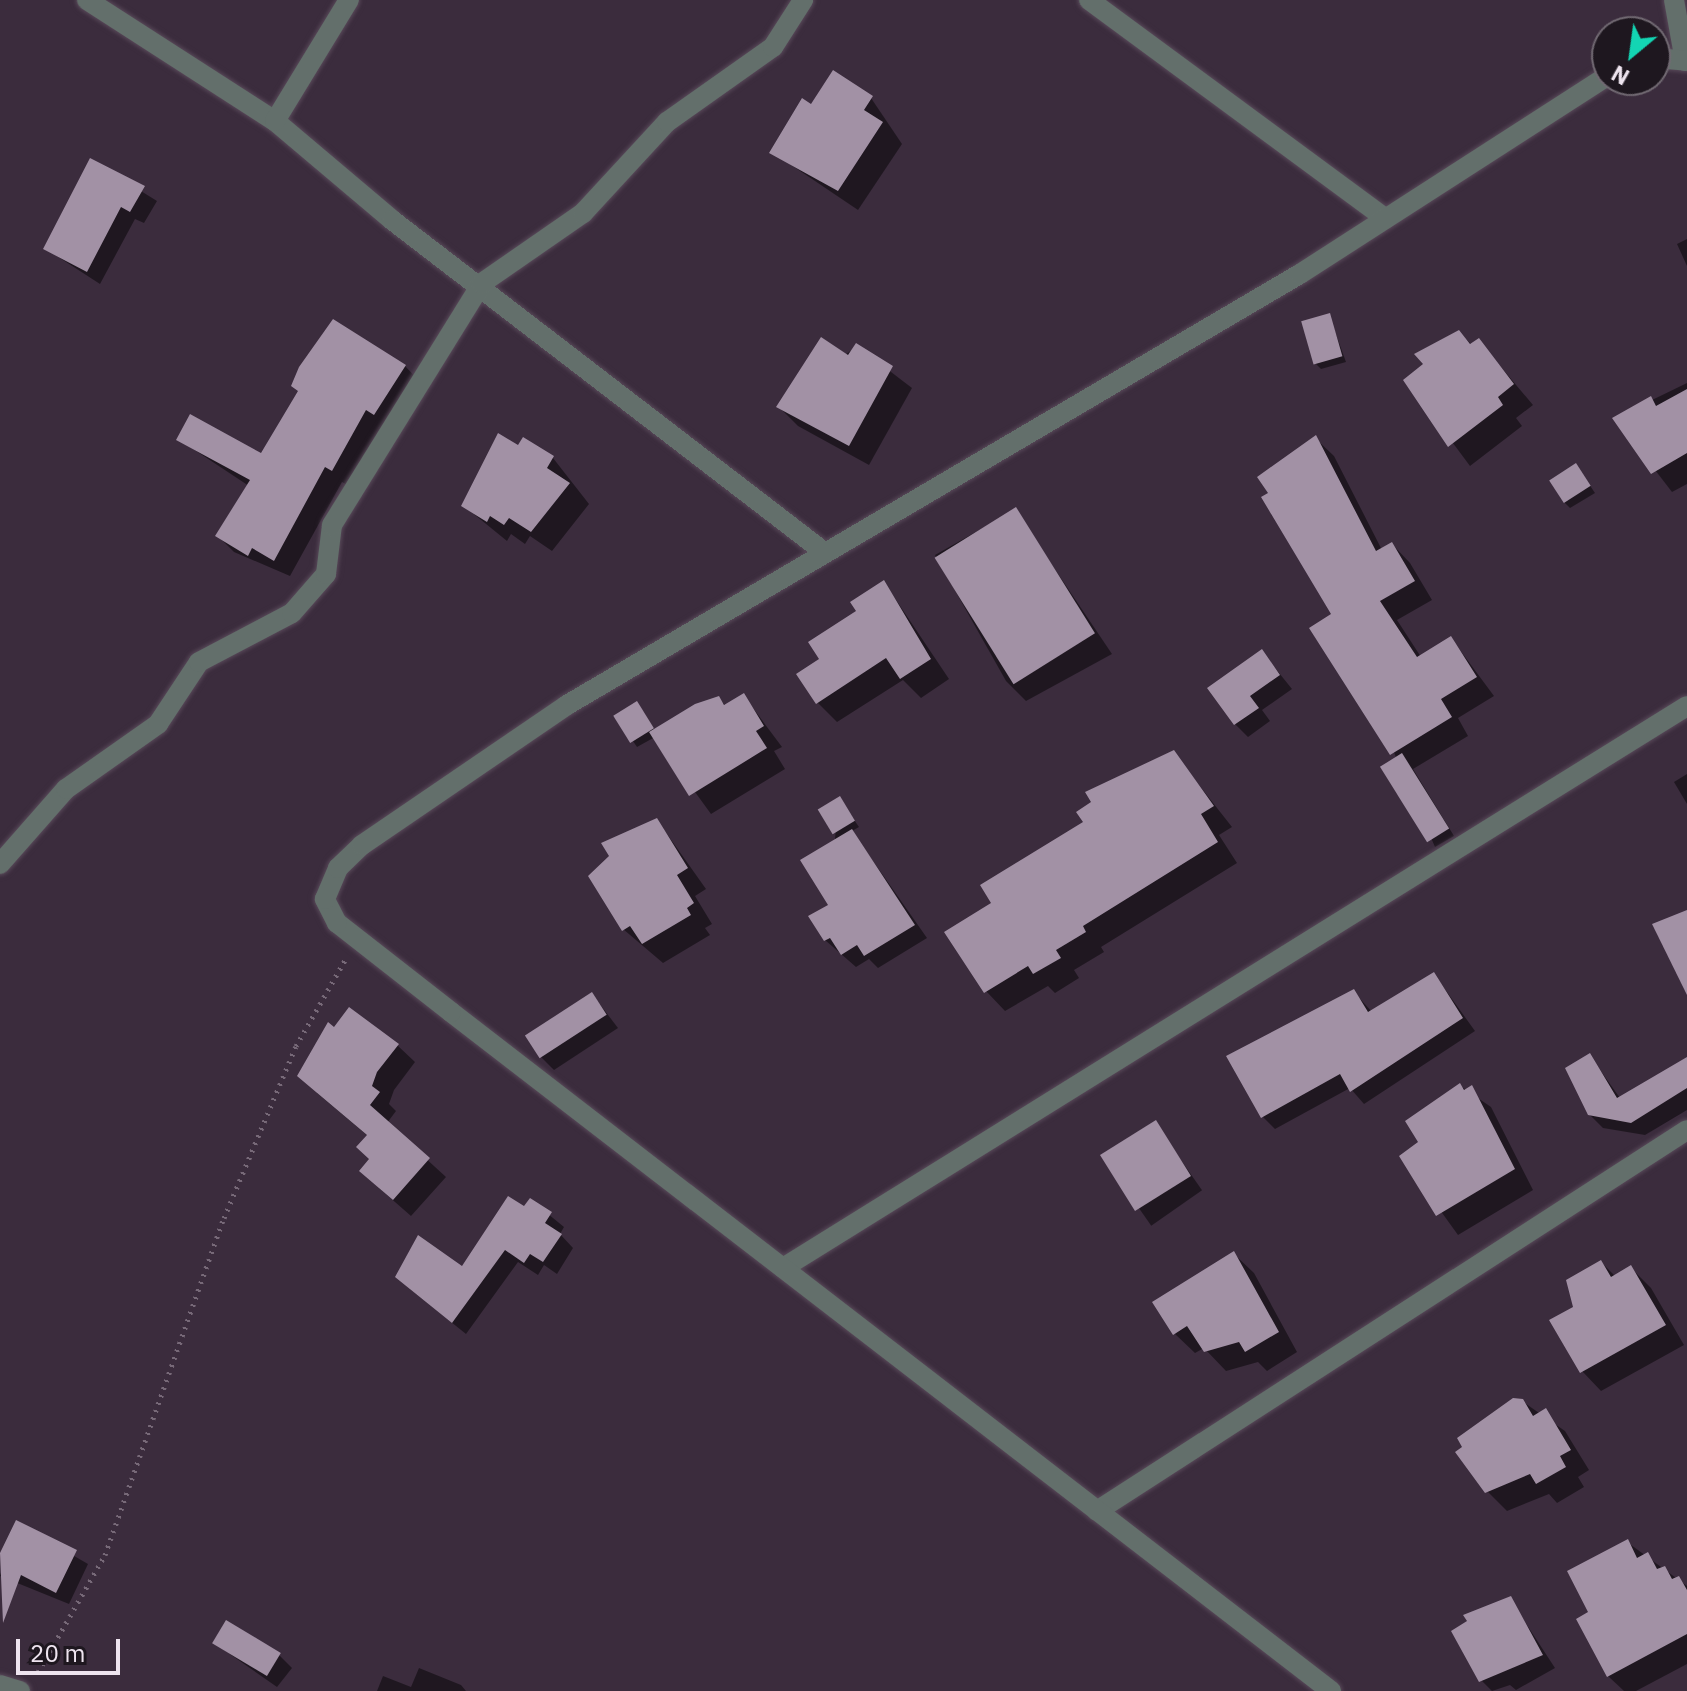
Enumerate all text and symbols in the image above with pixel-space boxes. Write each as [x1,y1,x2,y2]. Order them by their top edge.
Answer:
north arrow [1591,16,1671,96]
text: N [1606,59,1634,92]
scale bar [20,1623,124,1673]
text: 20 m [30,1637,85,1669]

